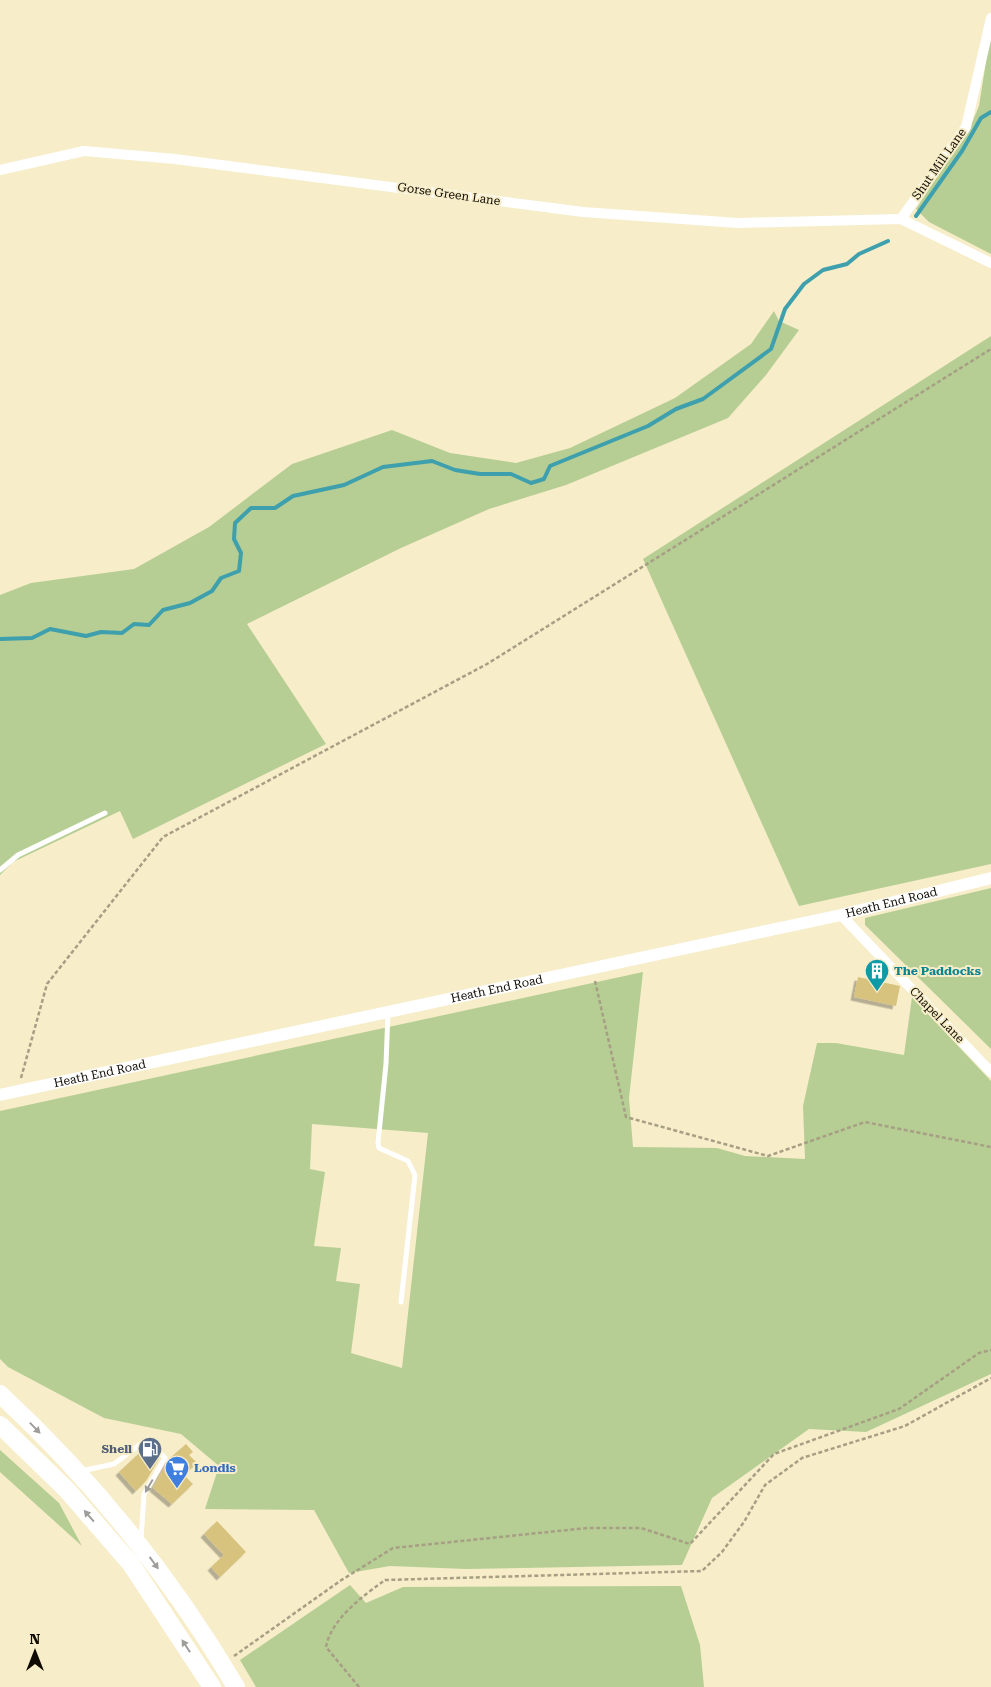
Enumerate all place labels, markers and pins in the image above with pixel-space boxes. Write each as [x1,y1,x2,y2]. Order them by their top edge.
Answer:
building icon: The Paddocks [864,958,890,992]
place label: The Paddocks [894,964,981,978]
fuel station icon: Shell [137,1436,163,1470]
place label: Shell [102,1442,132,1456]
supermarket icon: Londis [164,1455,190,1489]
place label: Londis [194,1461,236,1475]

